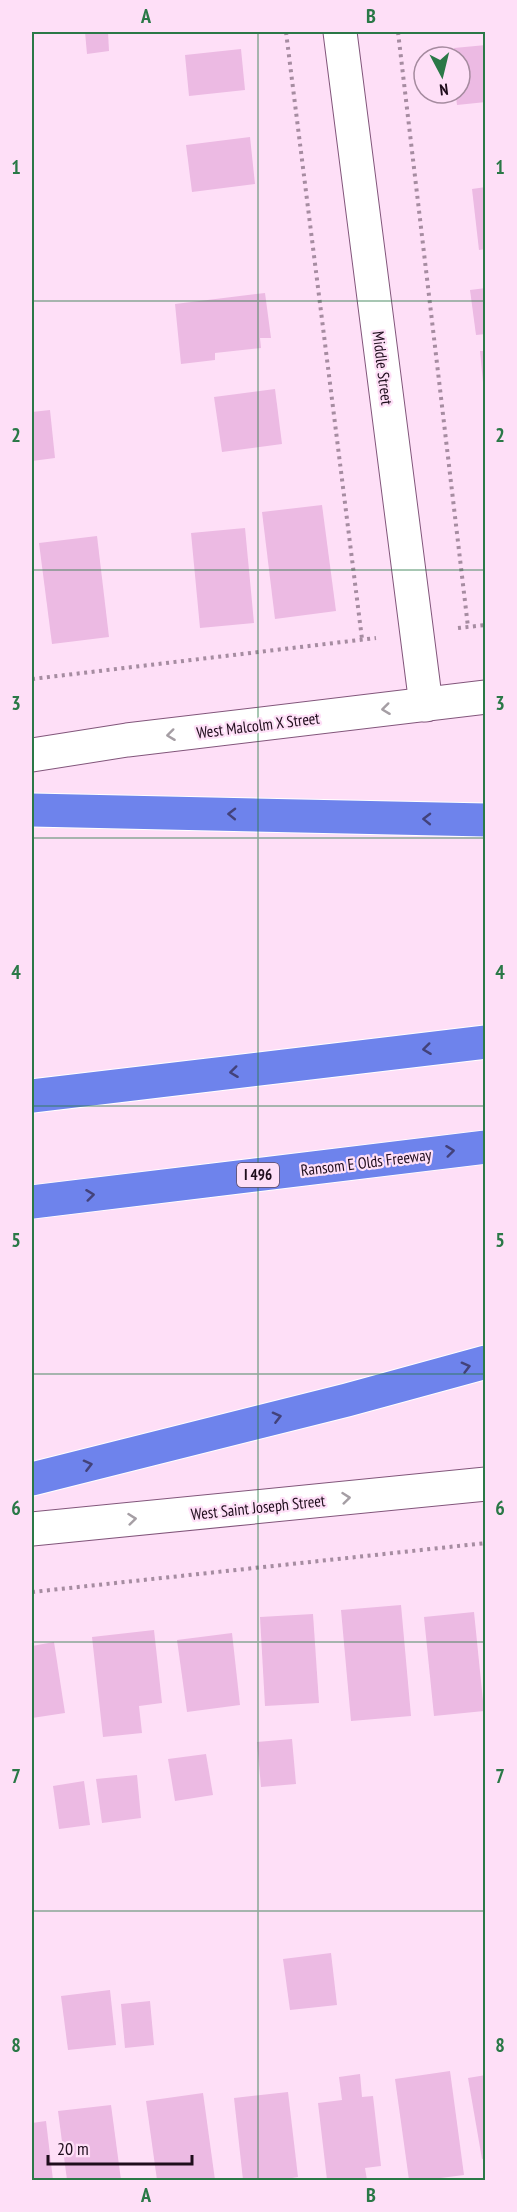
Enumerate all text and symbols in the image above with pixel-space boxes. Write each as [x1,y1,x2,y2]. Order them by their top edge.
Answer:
text: A [140,3,152,29]
text: B [366,3,376,29]
north arrow [412,45,472,105]
text: N [438,79,449,100]
text: 1 [11,154,21,180]
text: 1 [495,154,505,180]
street label: Middle Street [369,330,398,407]
text: 2 [11,422,21,448]
text: 2 [495,422,505,448]
text: 3 [11,690,21,716]
text: 3 [495,690,505,716]
one-way arrow [381,703,390,715]
street label: West Malcolm X Street [195,707,321,742]
one-way arrow [167,728,176,741]
one-way arrow [228,808,237,820]
one-way arrow [423,813,432,825]
text: 4 [11,959,21,985]
text: 4 [495,959,505,985]
one-way arrow [423,1042,432,1055]
one-way arrow [229,1065,238,1078]
street label: Ransom E Olds Freeway [299,1144,433,1180]
one-way arrow [445,1146,455,1158]
road number: I 496 [237,1163,279,1187]
one-way arrow [85,1189,94,1202]
text: 5 [11,1227,21,1253]
text: 5 [495,1227,505,1253]
one-way arrow [461,1362,471,1375]
one-way arrow [272,1412,282,1425]
one-way arrow [83,1459,93,1472]
street label: West Saint Joseph Street [190,1490,327,1524]
one-way arrow [342,1492,351,1505]
text: 6 [11,1495,21,1521]
text: 6 [495,1495,505,1521]
one-way arrow [127,1513,136,1526]
text: 7 [11,1763,21,1789]
text: 7 [495,1763,505,1789]
text: 8 [11,2032,21,2058]
text: 8 [495,2032,505,2058]
scale bar [48,2128,192,2166]
text: 20 m [57,2137,89,2160]
text: A [140,2182,152,2208]
text: B [366,2182,376,2208]

